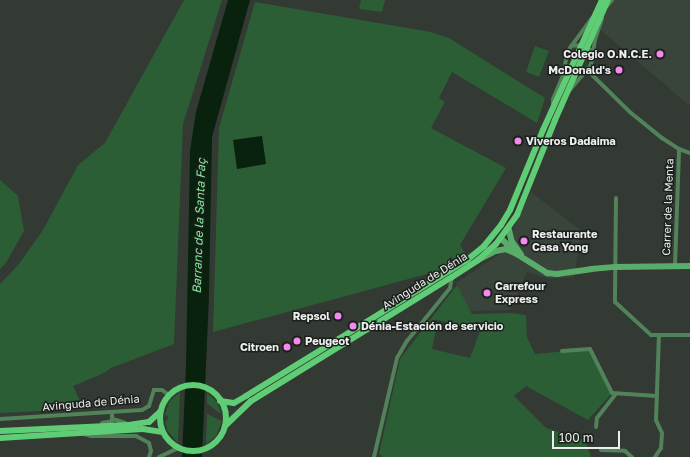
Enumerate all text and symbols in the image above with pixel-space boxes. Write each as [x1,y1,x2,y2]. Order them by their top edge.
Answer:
place label: Colegio O.N.C.E. [563,47,652,61]
marker: Colegio O.N.C.E. [655,49,665,59]
place label: McDonald's [548,63,611,77]
marker: McDonald's [614,65,624,75]
place label: Viveros Dadaima [526,134,616,148]
marker: Viveros Dadaima [513,136,523,146]
water label: Barranc de la Santa Faç [189,158,209,294]
street label: Carrer de la Menta [660,158,676,256]
place label: Restaurante Casa Yong [532,228,597,254]
marker: Restaurante Casa Yong [519,236,529,246]
street label: Avinguda de Dénia [380,250,470,312]
place label: Carrefour Express [495,280,545,306]
marker: Carrefour Express [482,288,492,298]
place label: Repsol [293,309,330,323]
marker: Repsol [333,311,343,321]
place label: Dénia-Estación de servicio [361,319,503,333]
marker: Dénia-Estación de servicio [348,321,358,331]
place label: Peugeot [305,334,350,348]
marker: Peugeot [292,336,302,346]
place label: Citroen [240,340,279,354]
marker: Citroen [282,342,292,352]
street label: Avinguda de Dénia [42,392,140,414]
scale bar [554,423,622,449]
text: 100 m [559,430,593,445]

